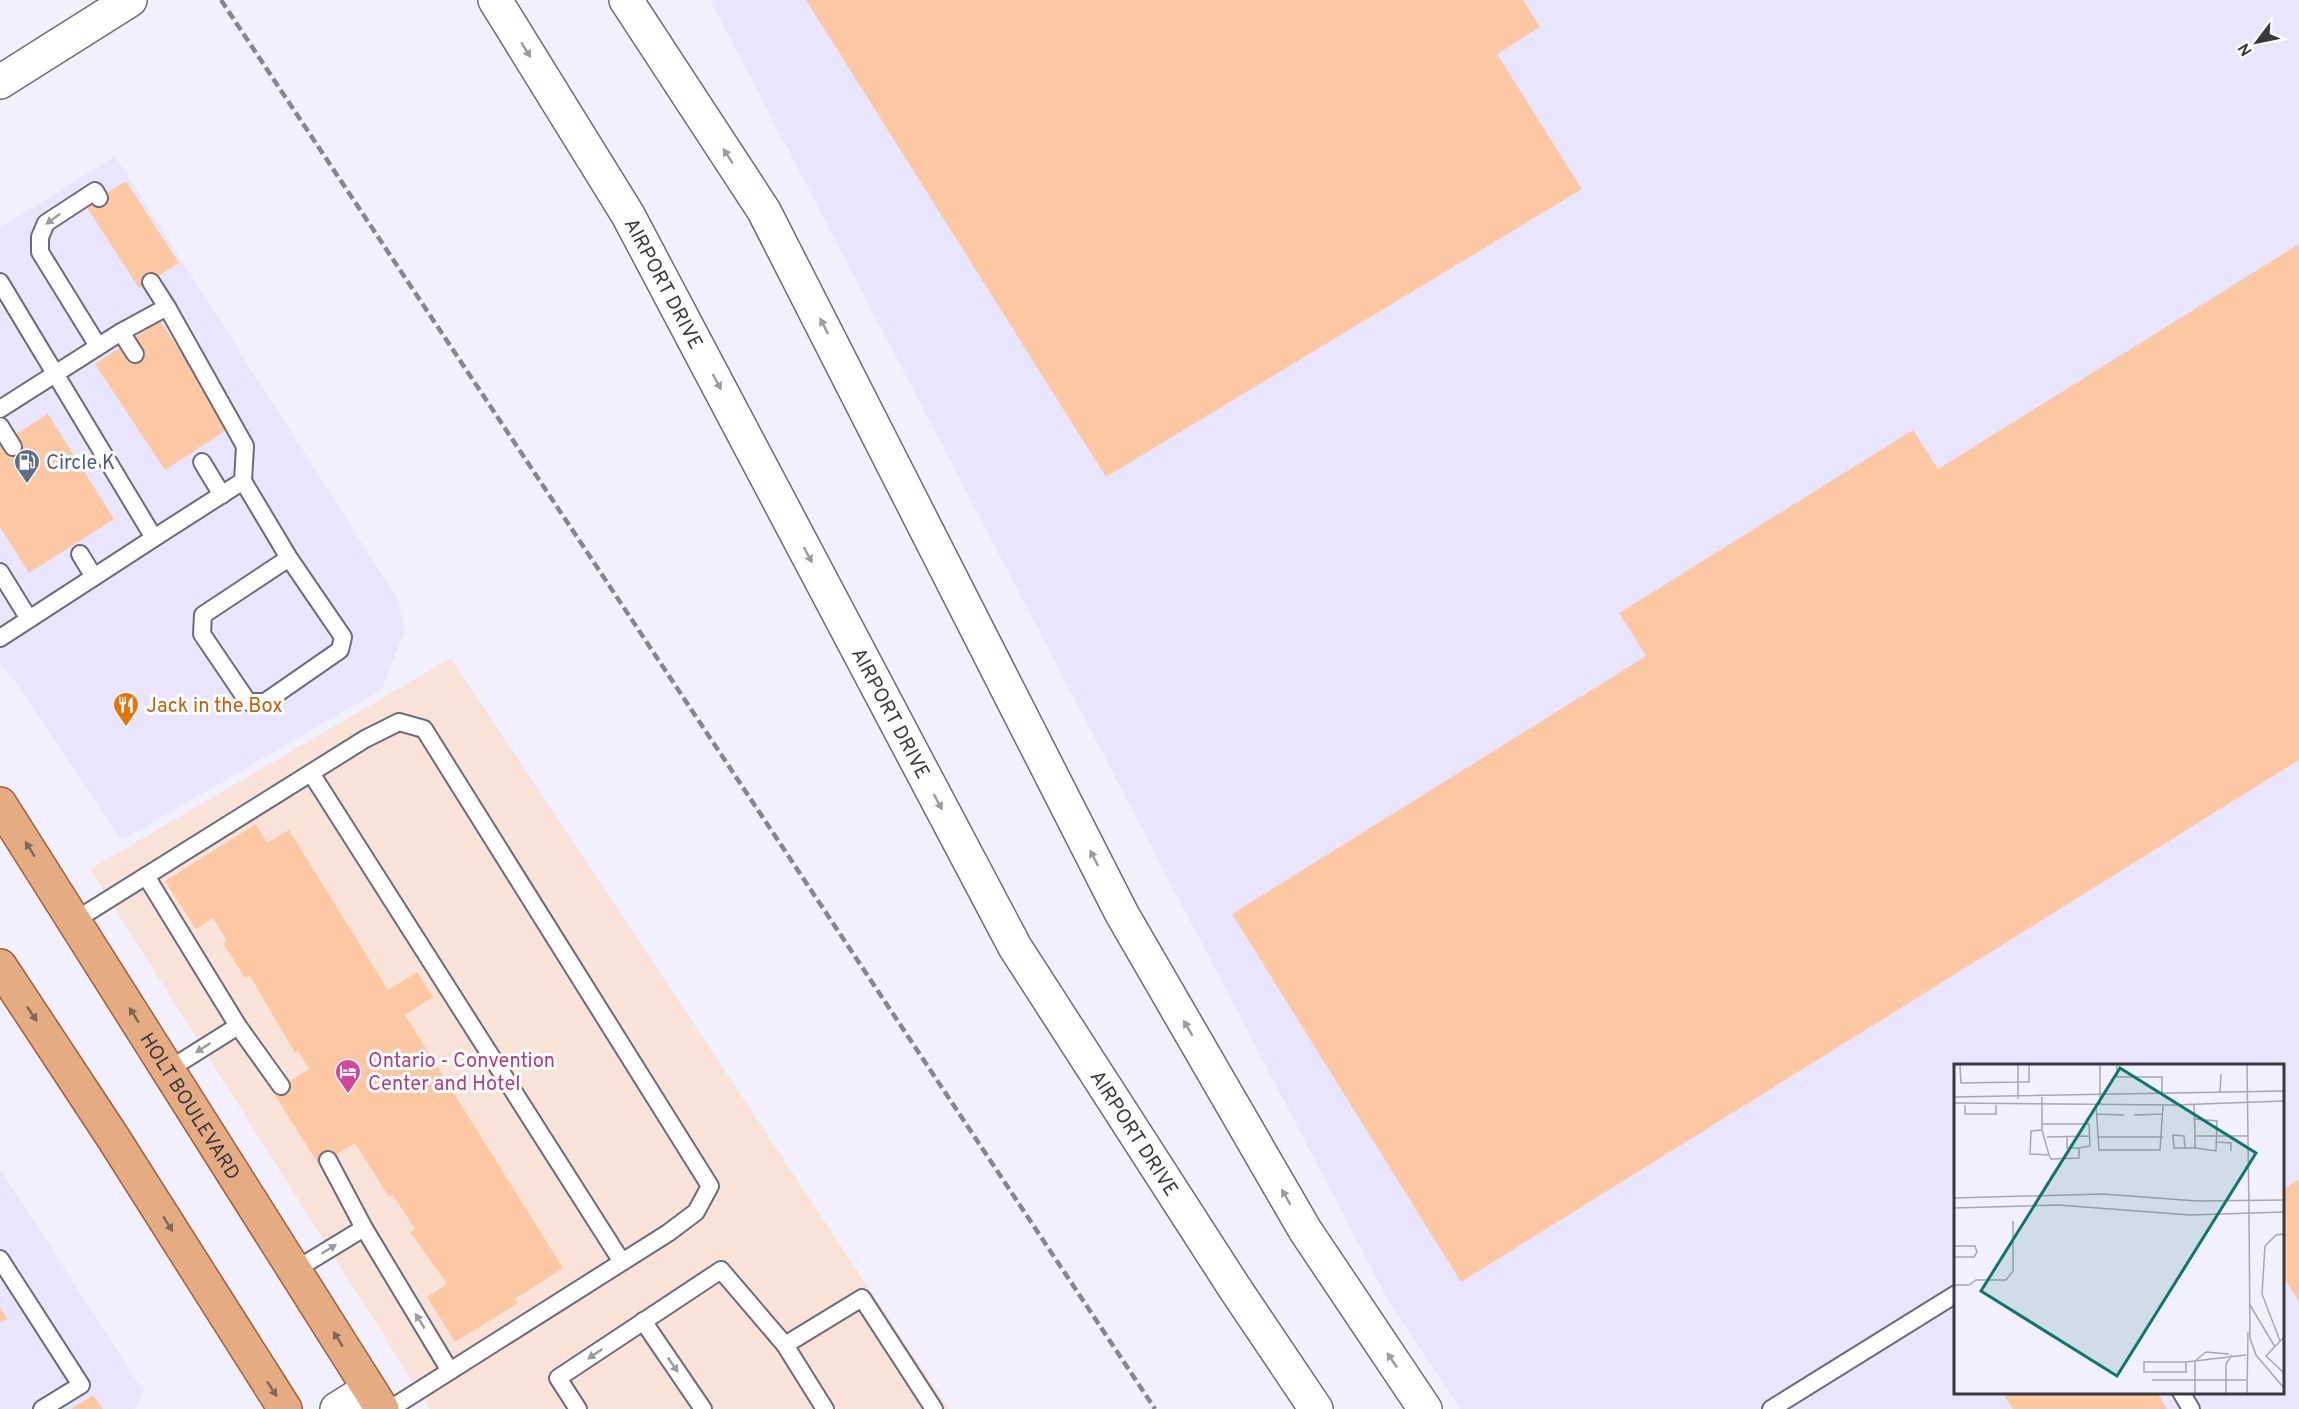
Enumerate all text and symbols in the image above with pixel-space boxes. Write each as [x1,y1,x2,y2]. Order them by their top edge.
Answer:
north arrow [2227,12,2287,72]
text: N [2234,39,2258,59]
one-way arrow [520,42,531,58]
one-way arrow [723,148,734,165]
one-way arrow [46,213,62,225]
street label: AIRPORT DRIVE [617,214,708,354]
one-way arrow [819,318,829,335]
one-way arrow [712,374,722,391]
fuel station icon: Circle K [12,447,42,485]
place label: Circle K [46,451,115,477]
one-way arrow [803,547,813,564]
street label: AIRPORT DRIVE [844,644,935,784]
restaurant icon: Jack in the Box [111,690,141,728]
place label: Jack in the Box [146,694,283,720]
one-way arrow [933,793,943,810]
one-way arrow [24,841,35,858]
one-way arrow [1089,849,1099,866]
one-way arrow [27,1006,38,1023]
one-way arrow [128,1007,139,1023]
one-way arrow [1183,1020,1194,1036]
street label: HOLT BOULEVARD [133,1028,245,1185]
one-way arrow [195,1042,212,1053]
place label: Ontario - Convention Center and Hotel [368,1049,555,1098]
hotel icon: Ontario - Convention Center and Hotel [333,1057,363,1095]
inset map [1954,1064,2284,1394]
street label: AIRPORT DRIVE [1083,1066,1183,1202]
one-way arrow [1280,1189,1291,1205]
one-way arrow [162,1216,173,1232]
one-way arrow [321,1243,337,1255]
one-way arrow [415,1312,425,1329]
one-way arrow [333,1331,344,1348]
one-way arrow [587,1348,603,1360]
one-way arrow [1386,1353,1398,1369]
one-way arrow [667,1357,678,1373]
one-way arrow [266,1381,277,1397]

